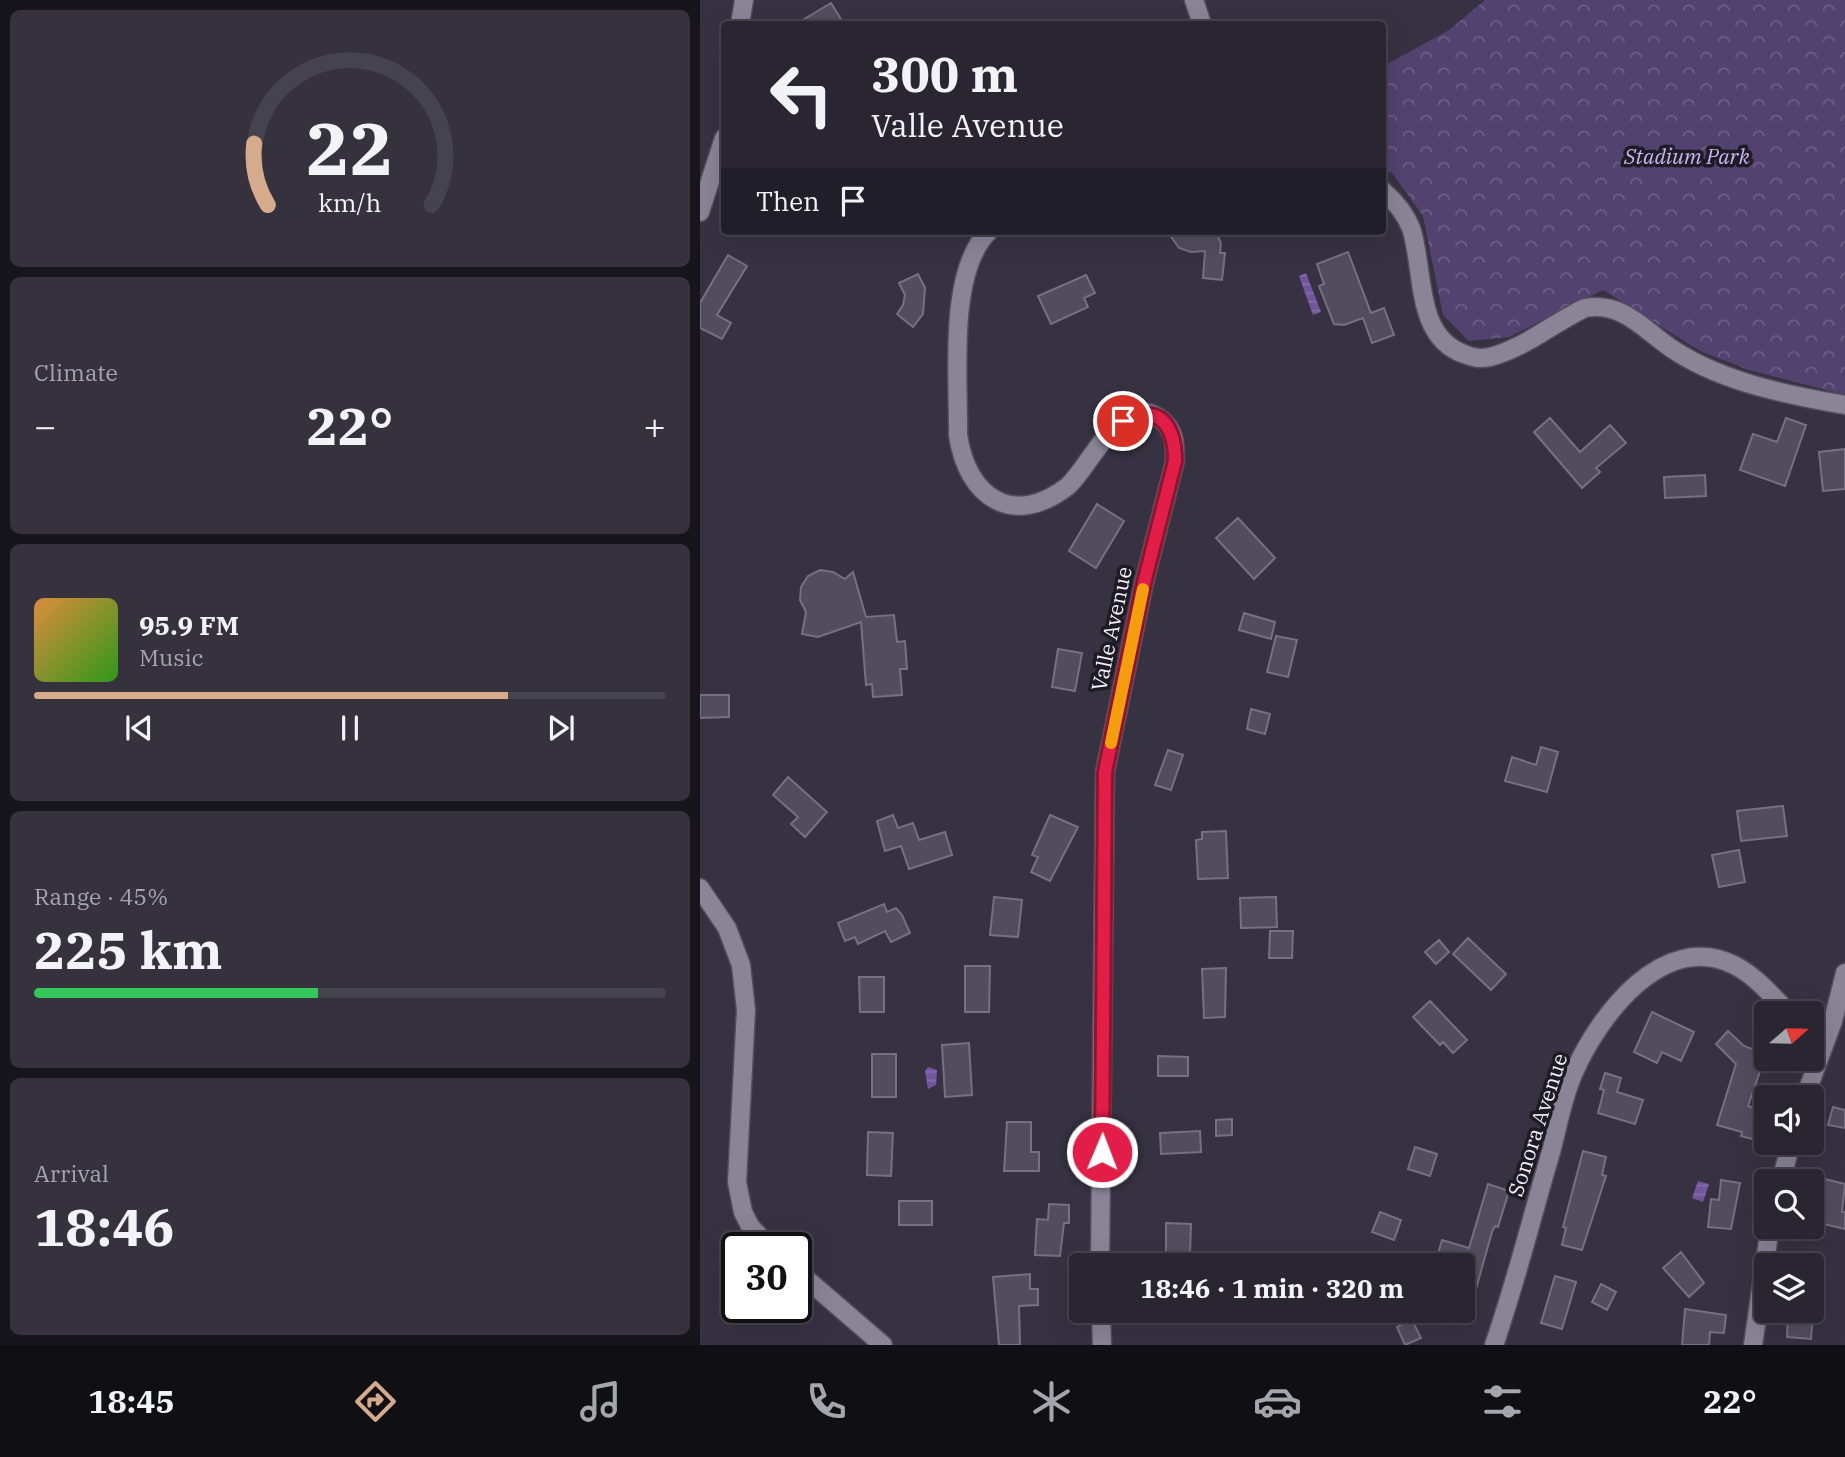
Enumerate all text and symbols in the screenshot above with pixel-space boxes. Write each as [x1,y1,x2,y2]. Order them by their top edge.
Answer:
text: 300 m [871,42,1018,105]
icon: left [756,49,847,140]
text: 22 [306,100,394,195]
text: Valle Avenue [871,104,1064,146]
park label: Stadium Park [1623,142,1751,170]
icon: arrive [834,182,872,220]
text: Then [756,184,820,218]
text: km/h [318,185,382,218]
text: Climate [34,357,118,387]
pin [1093,391,1153,451]
text: 22° [307,392,393,459]
text: − [34,401,57,450]
text: + [643,401,666,450]
icon: arrive [1104,402,1142,440]
street label: Valle Avenue [1084,564,1138,694]
text: 95.9 FM [139,608,239,642]
text: Music [139,642,204,672]
icon: previous [120,709,158,747]
icon: pause [331,709,369,747]
icon: next [542,709,580,747]
text: Range · 45% [34,881,168,911]
text: 225 km [34,916,223,983]
north arrow [1754,1001,1824,1071]
map controls [1754,1001,1824,1323]
street label: Sonora Avenue [1501,1050,1573,1200]
button: sound [1754,1085,1824,1155]
position arrow [1065,1115,1139,1189]
text: Arrival [34,1158,109,1188]
button: search [1754,1169,1824,1239]
text: 18:46 [34,1193,175,1260]
speed limit sign: 30 [721,1232,812,1323]
button: layers [1754,1253,1824,1323]
text: 18:46 · 1 min · 320 m [1140,1271,1404,1305]
icon: directions [351,1377,400,1426]
icon: music [576,1377,625,1426]
icon: phone [802,1377,851,1426]
icon: climate [1027,1377,1076,1426]
icon: car [1253,1377,1302,1426]
icon: filters [1478,1377,1527,1426]
text: 18:45 [88,1380,175,1422]
text: 22° [1703,1380,1757,1422]

